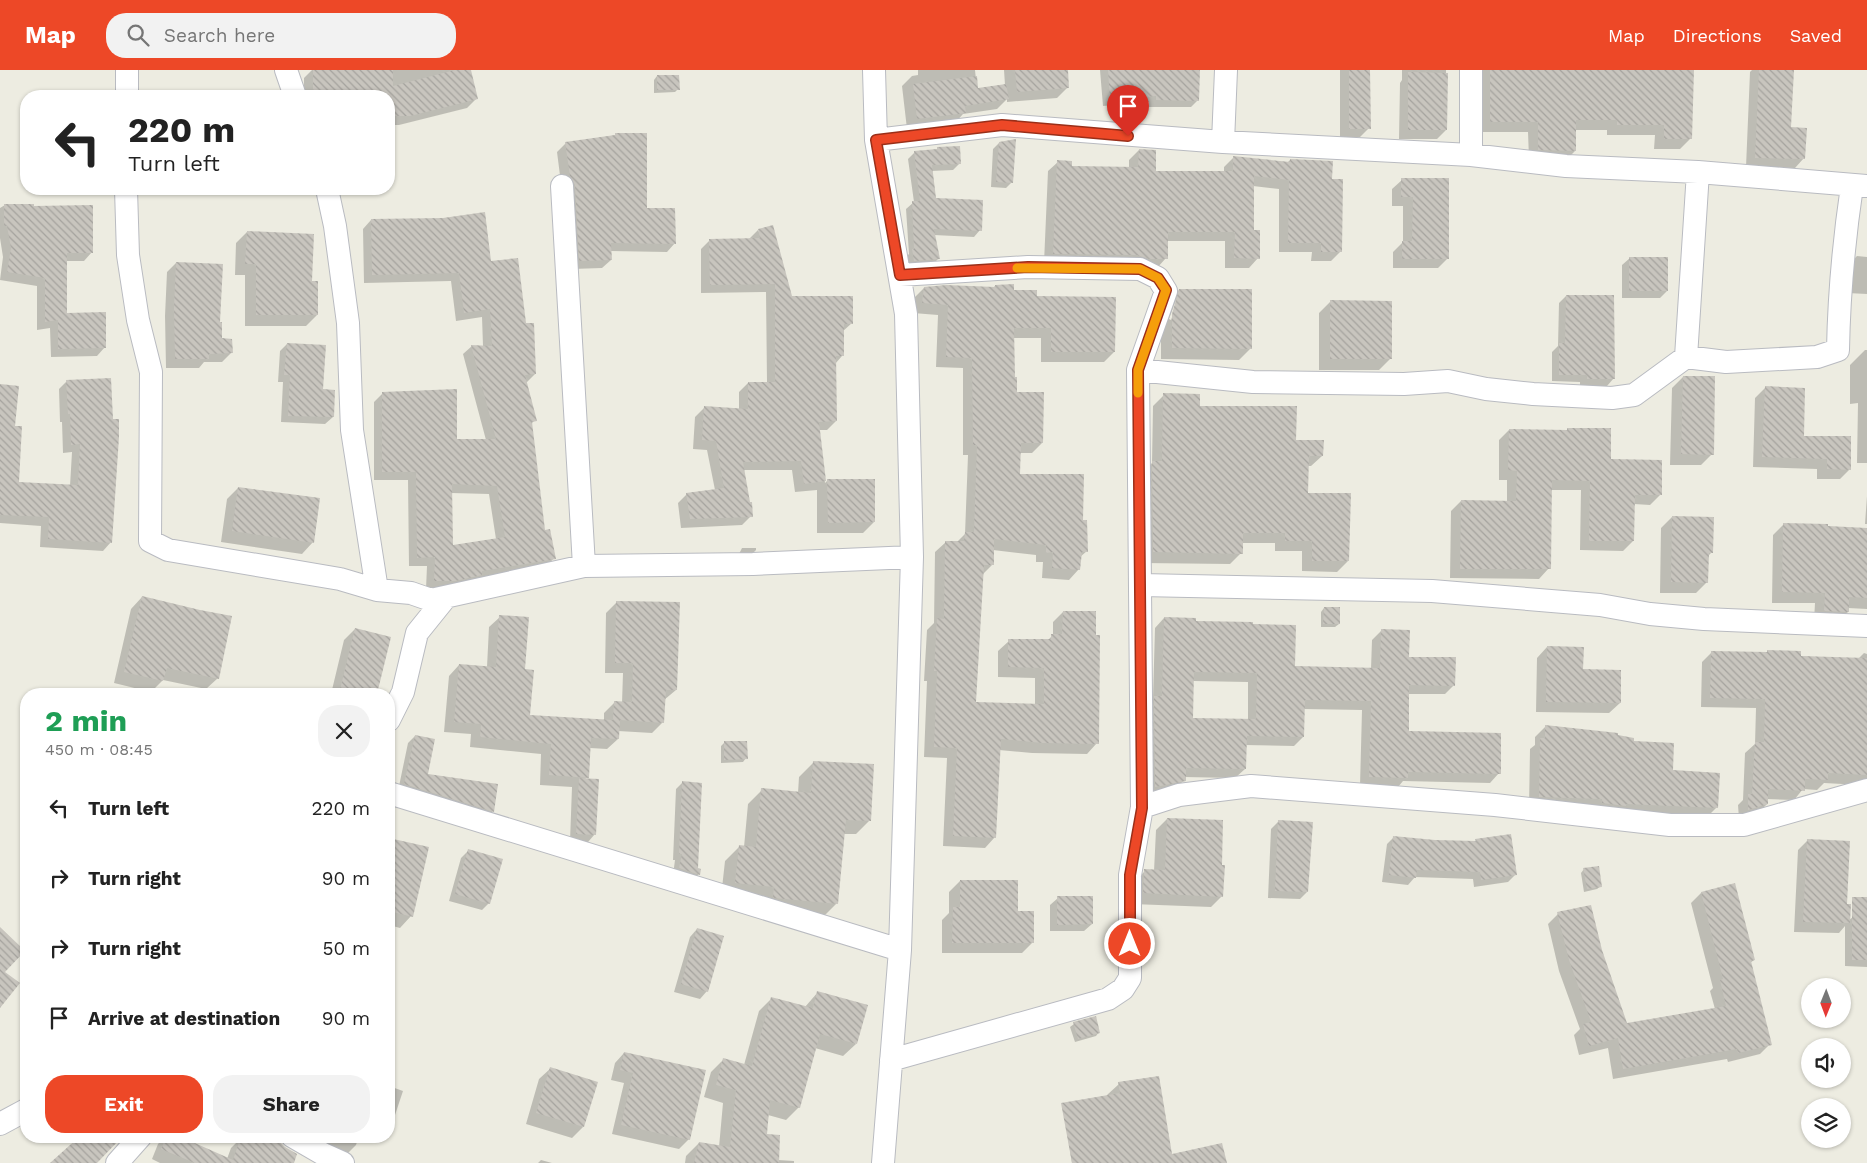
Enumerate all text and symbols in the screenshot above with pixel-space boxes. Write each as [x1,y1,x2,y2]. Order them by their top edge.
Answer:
search box [106,13,456,58]
text: Map [25,21,76,49]
icon: search [124,21,152,49]
text: Search here [164,24,275,47]
text: Map [1608,25,1645,46]
text: Directions [1673,25,1762,46]
text: Saved [1790,25,1842,46]
pin [1107,85,1149,136]
icon: arrive [1114,92,1142,120]
text: 220 m [128,109,235,151]
icon: left [45,110,110,175]
text: Turn left [128,151,220,176]
text: 2 min [45,703,127,738]
button: close [318,705,370,757]
text: 450 m · 08:45 [45,740,153,759]
icon: left [45,794,73,822]
text: Turn left [88,797,169,820]
text: 220 m [311,797,370,820]
icon: right [45,864,73,892]
text: Turn right [88,867,181,890]
text: 90 m [322,867,370,890]
position arrow [1103,917,1155,969]
icon: right [45,934,73,962]
text: Turn right [88,937,181,960]
text: 50 m [323,937,370,960]
north arrow [1801,978,1851,1028]
map controls [1801,978,1851,1148]
icon: arrive [45,1004,73,1032]
text: Arrive at destination [88,1007,280,1030]
text: 90 m [322,1007,370,1030]
button: sound [1801,1038,1851,1088]
button: Exit [45,1075,203,1133]
button: Share [213,1075,370,1133]
button: layers [1801,1098,1851,1148]

